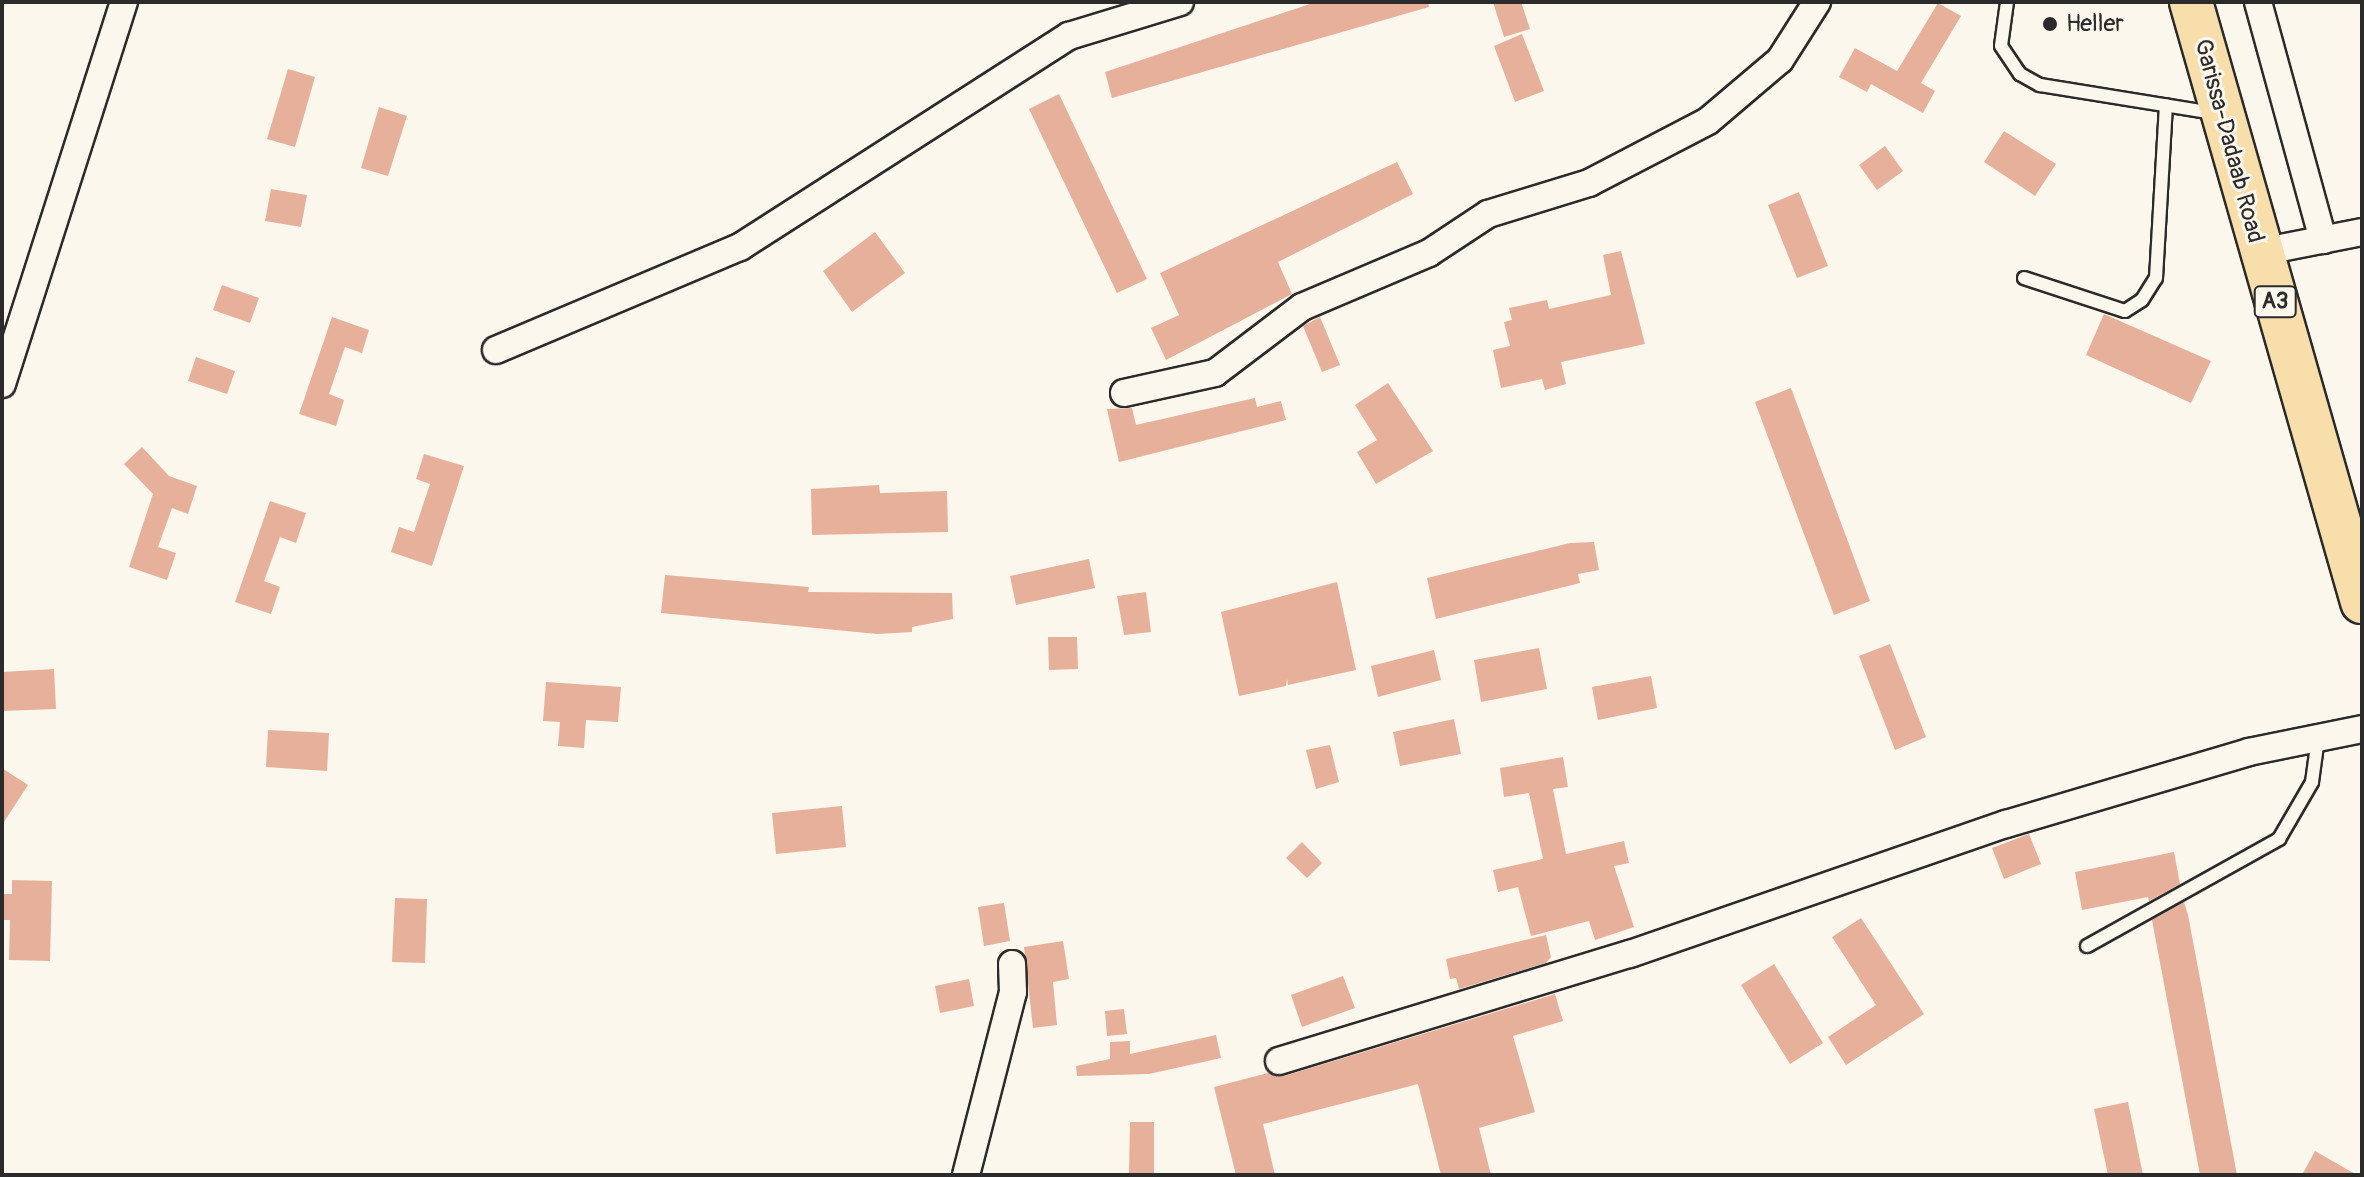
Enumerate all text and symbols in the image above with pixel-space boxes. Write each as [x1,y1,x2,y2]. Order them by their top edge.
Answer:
place label: Heller [2066,10,2124,38]
marker: Heller [2041,15,2059,33]
street label: Garissa-Dadaab Road [2188,36,2270,246]
road number: A3 [2253,284,2297,320]

